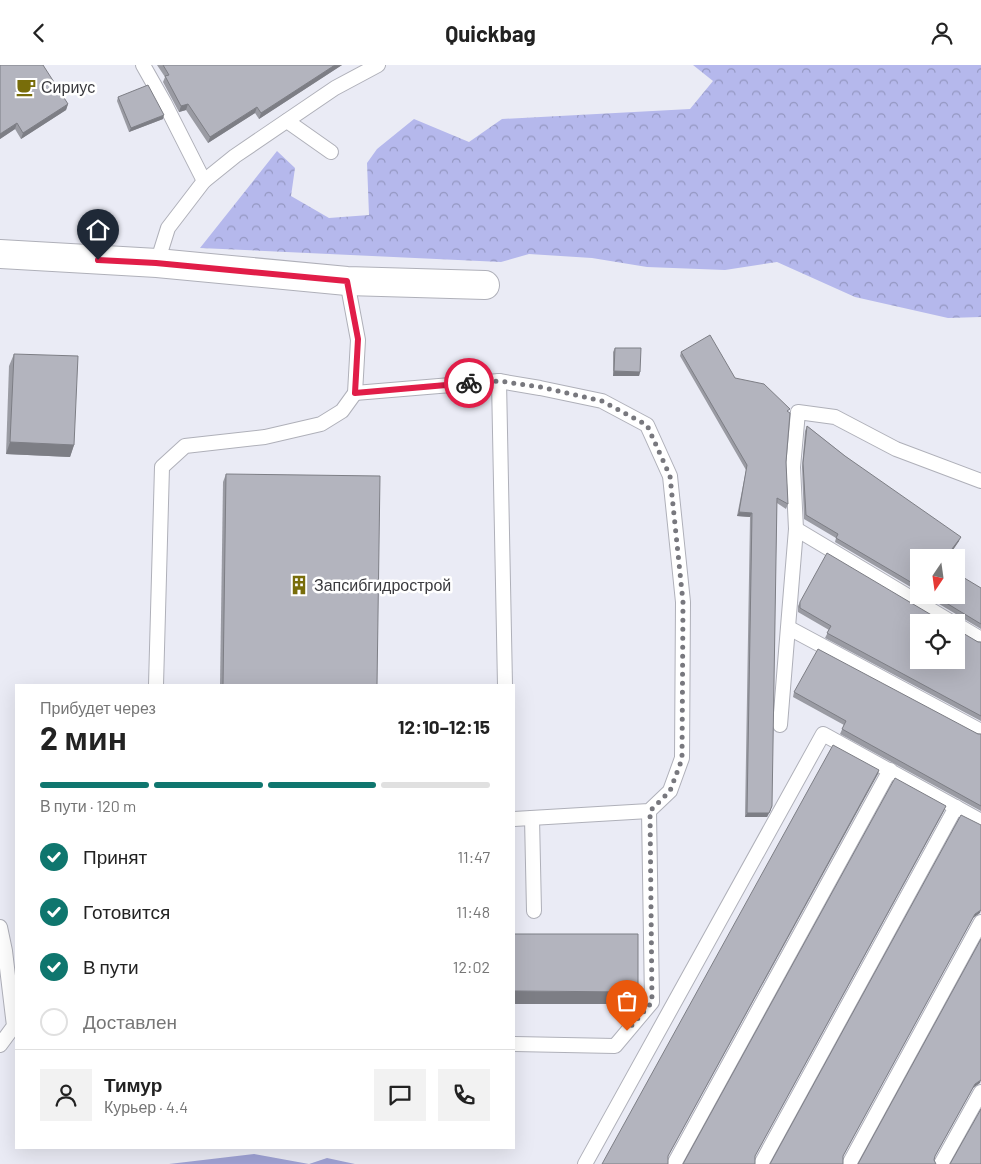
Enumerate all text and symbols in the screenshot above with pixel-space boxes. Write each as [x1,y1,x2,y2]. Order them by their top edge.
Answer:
icon: back [25,19,53,47]
icon: person [928,19,956,47]
text: Quickbag [445,20,536,46]
cafe icon: Сириус [15,76,37,98]
place label: Сириус [41,77,95,96]
pin [77,209,119,260]
icon: home [84,216,112,244]
courier [444,358,494,408]
icon: bike [455,369,483,397]
north arrow [910,549,965,604]
map controls [910,549,965,669]
building icon: Запсибгидрострой [288,574,310,596]
place label: Запсибгидрострой [314,575,451,594]
button: locate [910,614,965,669]
text: Прибудет через [40,698,156,717]
text: 12:10–12:15 [398,715,490,738]
text: 2 мин [40,718,127,756]
text: В пути · 120 m [40,796,136,815]
icon: check [40,843,68,871]
text: Принят [83,845,147,868]
text: 11:47 [457,847,490,866]
icon: check [40,898,68,926]
text: Готовится [83,900,170,923]
text: 11:48 [456,902,490,921]
icon: check [40,953,68,981]
text: В пути [83,955,139,978]
text: 12:02 [453,957,490,976]
pin [606,980,648,1031]
icon: bag [613,987,641,1015]
text: Доставлен [83,1010,177,1033]
button: person [40,1069,92,1121]
button: chat [374,1069,426,1121]
button: phone [438,1069,490,1121]
text: Тимур [104,1073,162,1096]
text: Курьер · 4.4 [104,1097,188,1116]

